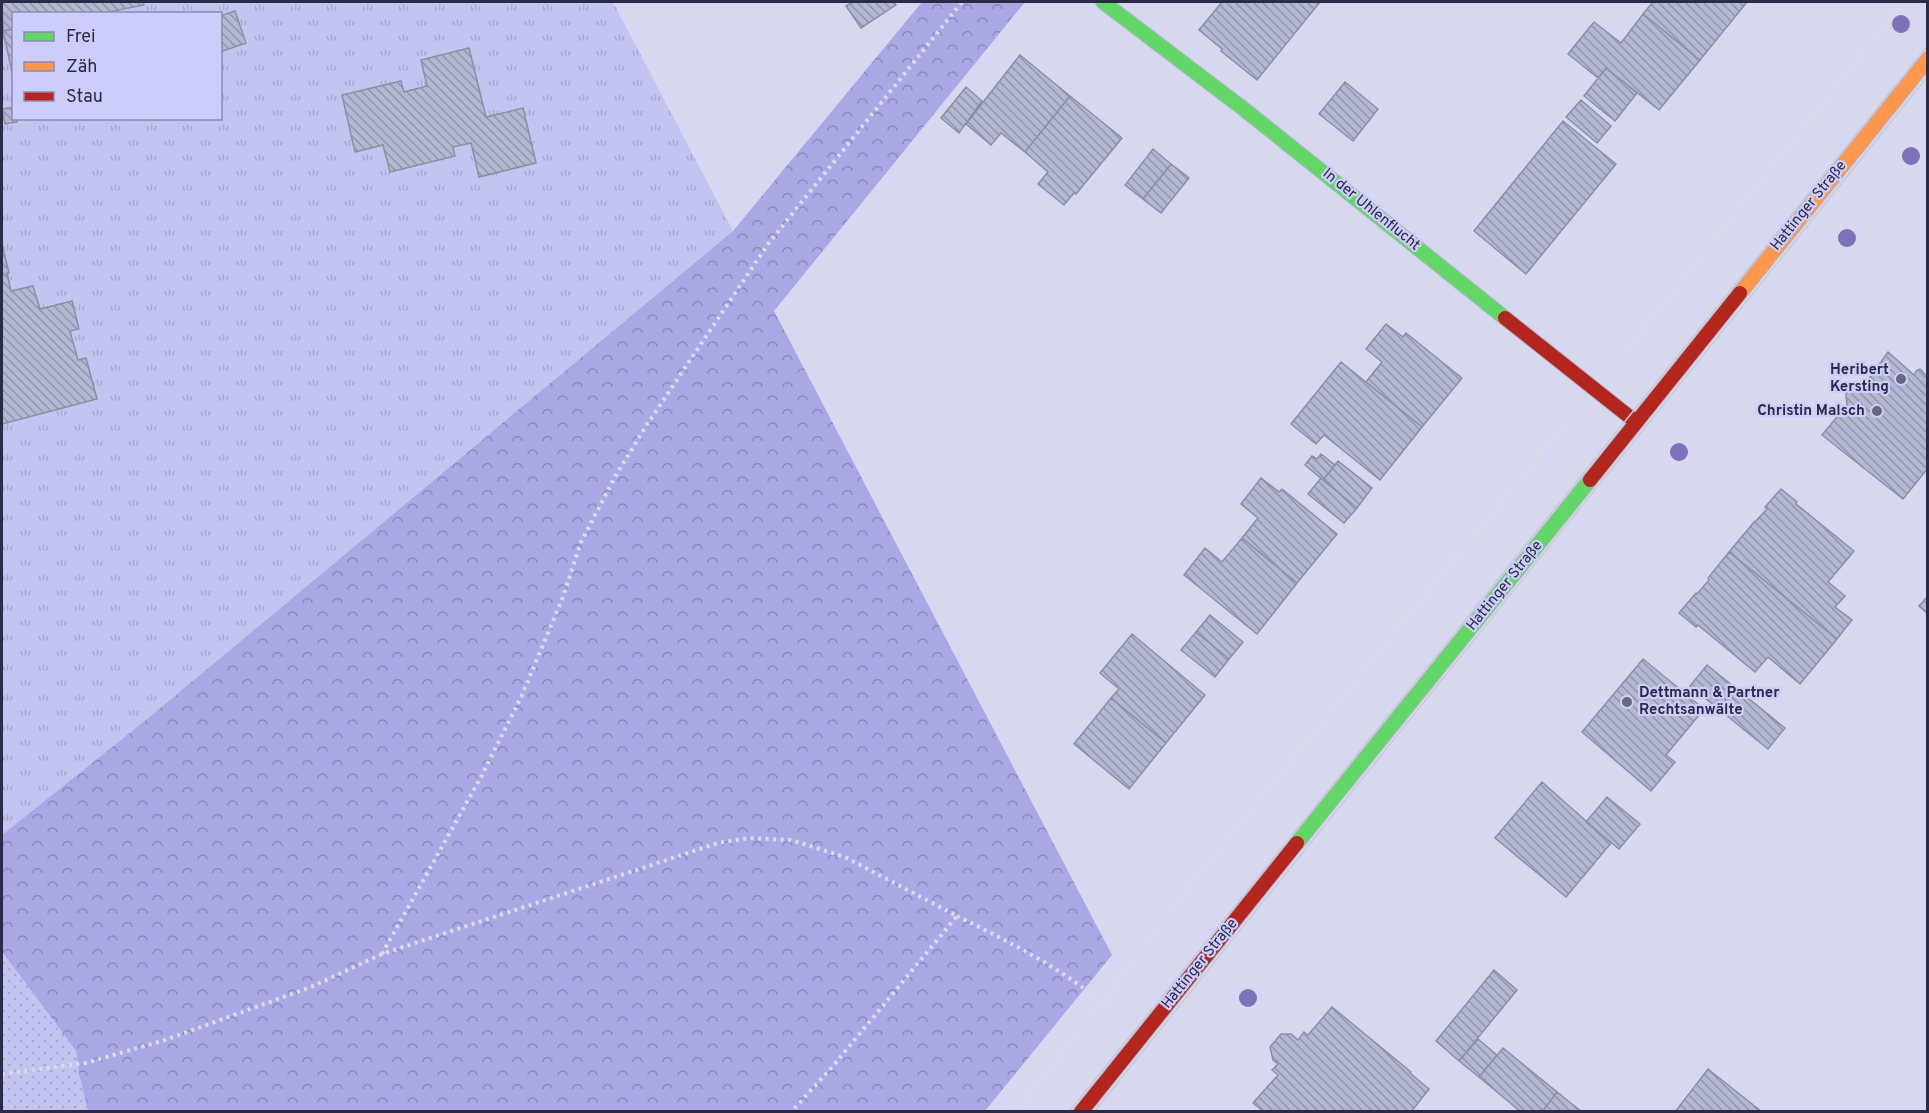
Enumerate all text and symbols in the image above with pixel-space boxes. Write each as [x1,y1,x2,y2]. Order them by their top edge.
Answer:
legend [12,12,222,120]
text: Frei [66,26,96,49]
text: Zäh [66,56,97,79]
text: Stau [66,86,103,109]
street label: Hattinger Straße [1767,157,1851,255]
street label: In der Uhlenflucht [1318,165,1424,255]
place label: Heribert Kersting [1830,361,1889,397]
marker: Heribert Kersting [1894,372,1908,386]
place label: Christin Malsch [1757,402,1865,421]
marker: Christin Malsch [1870,404,1884,418]
street label: Hattinger Straße [1463,537,1547,635]
place label: Dettmann & Partner Rechtsanwälte [1639,684,1780,720]
marker: Dettmann & Partner Rechtsanwälte [1620,695,1634,709]
street label: Hattinger Straße [1158,915,1242,1013]

